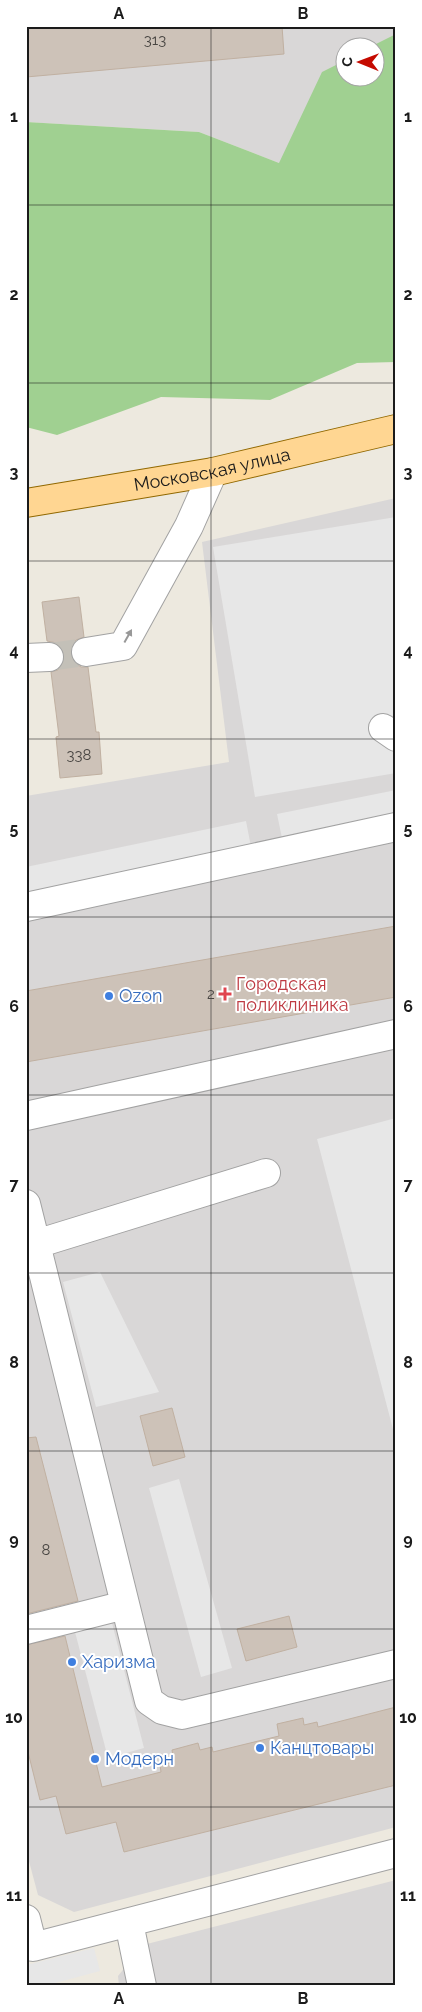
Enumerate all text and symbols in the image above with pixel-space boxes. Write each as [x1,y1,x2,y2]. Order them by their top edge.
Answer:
text: A [114,4,125,23]
text: B [298,4,309,23]
house number: 313 [144,31,166,49]
north arrow [334,38,384,88]
text: С [339,56,355,67]
text: 1 [10,107,18,126]
text: 1 [404,107,412,126]
text: 2 [9,285,19,304]
text: 2 [403,285,413,304]
street label: Московская улица [132,443,292,495]
text: 3 [10,463,19,482]
text: 3 [404,463,413,482]
one-way arrow [124,630,133,643]
text: 4 [9,641,19,660]
text: 4 [403,641,413,660]
house number: 338 [67,746,92,764]
text: 5 [10,819,19,838]
text: 5 [404,819,413,838]
place label: Городская поликлиника [236,973,348,1015]
place label: Ozon [119,985,162,1006]
house number: 2 [207,985,215,1003]
marker: Городская поликлиника [218,987,232,1001]
marker: Ozon [103,990,115,1002]
text: 6 [9,997,19,1016]
text: 6 [403,997,413,1016]
text: 7 [10,1175,19,1194]
text: 7 [404,1175,413,1194]
text: 8 [9,1353,19,1372]
text: 8 [403,1353,413,1372]
text: 9 [9,1530,19,1549]
text: 9 [403,1530,413,1549]
house number: 8 [42,1541,51,1559]
place label: Харизма [82,1651,156,1672]
marker: Харизма [66,1656,78,1668]
text: 10 [5,1708,23,1727]
text: 10 [399,1708,417,1727]
place label: Канцтовары [270,1737,374,1758]
marker: Канцтовары [254,1742,266,1754]
place label: Модерн [105,1748,174,1769]
marker: Модерн [89,1753,101,1765]
text: 11 [6,1886,22,1905]
text: 11 [400,1886,416,1905]
text: A [114,1989,125,2008]
text: B [298,1989,309,2008]

